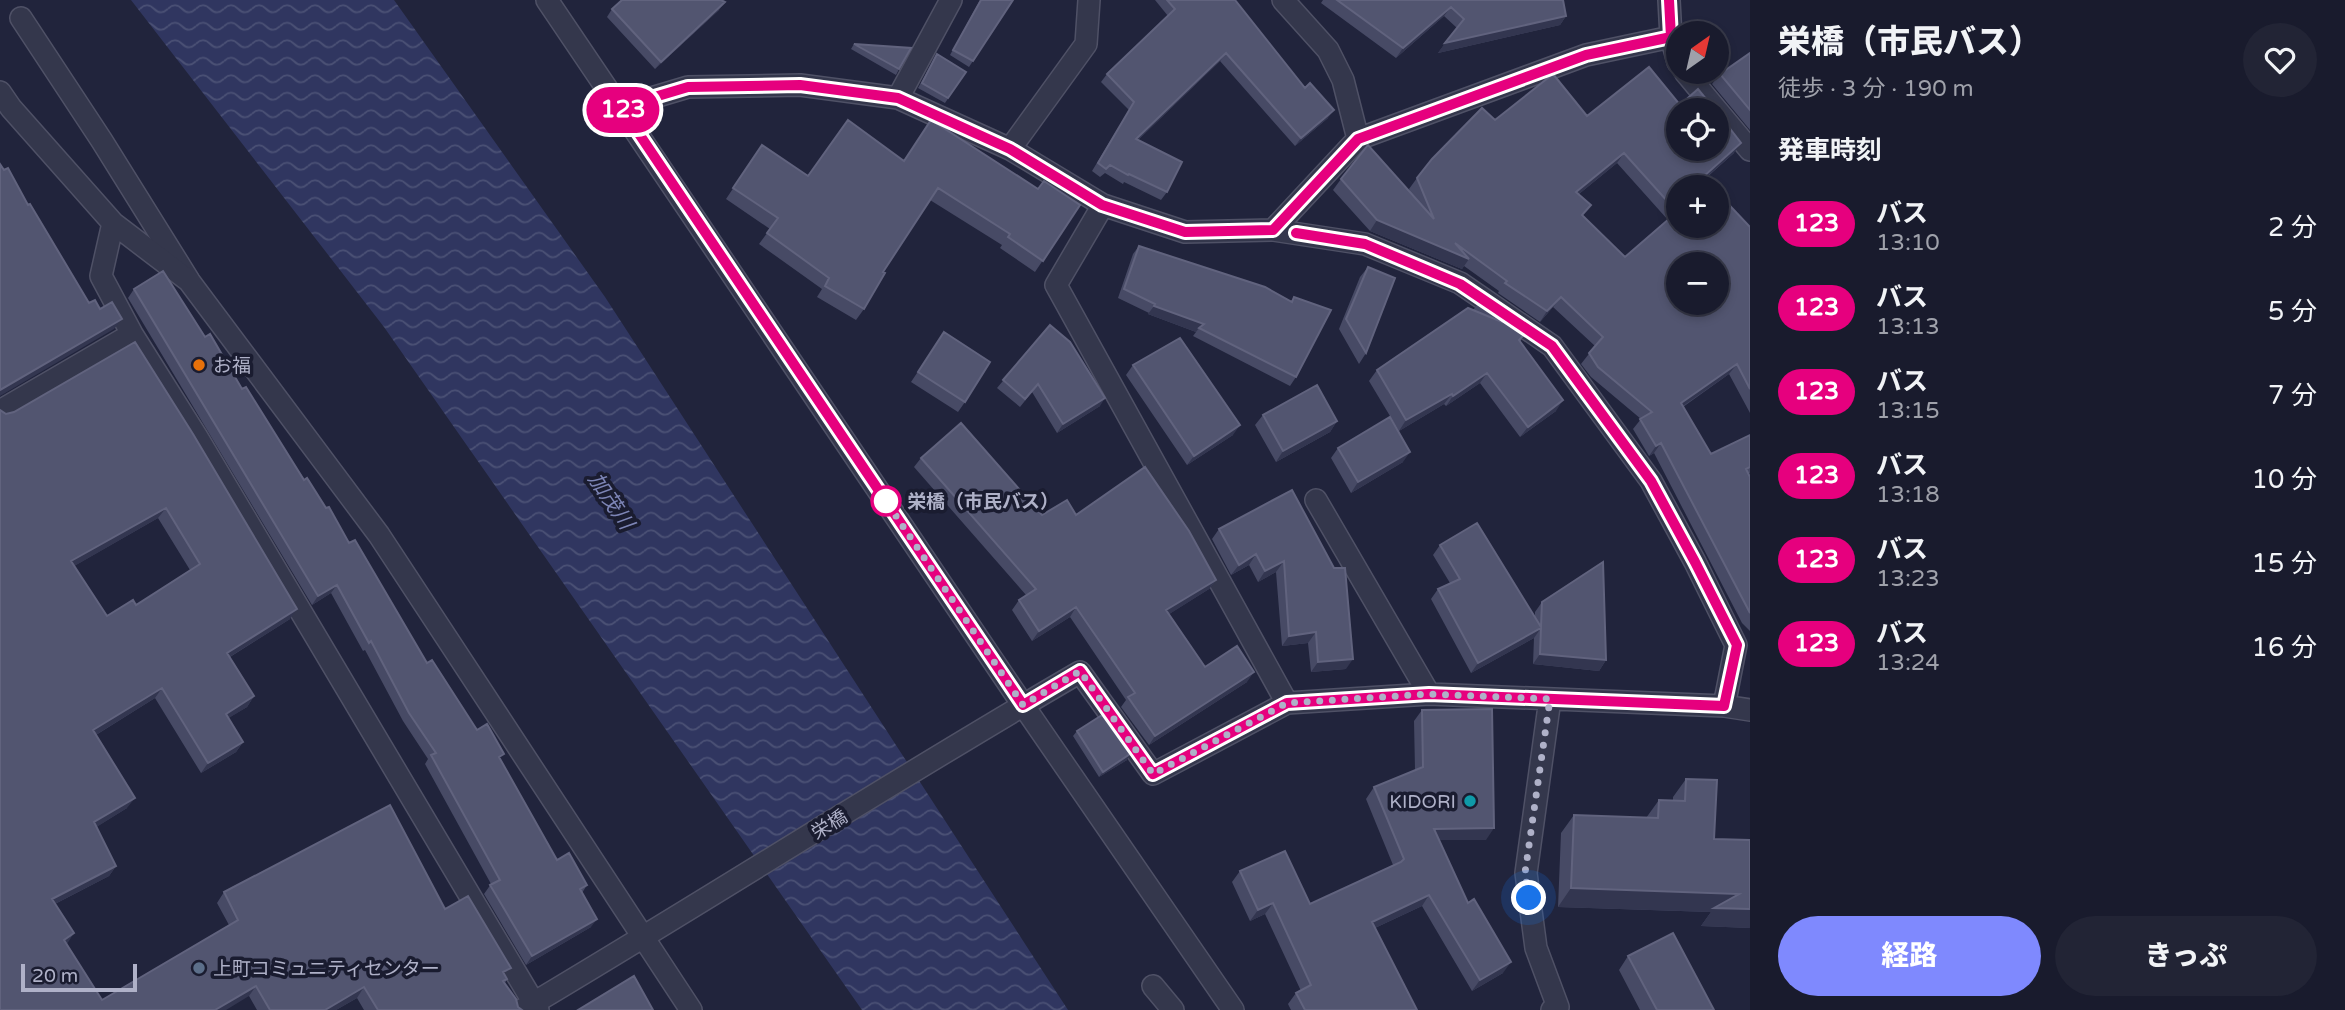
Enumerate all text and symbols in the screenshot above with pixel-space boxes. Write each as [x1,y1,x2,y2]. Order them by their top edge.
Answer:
north arrow [1666,21,1729,84]
map controls [1666,21,1729,315]
text: 栄橋（市民バス） [1778,23,2042,62]
button: heart [2243,23,2317,97]
text: 徒歩 · 3 分 · 190 m [1778,75,1974,103]
line badge: 123 [583,87,663,133]
text: 123 [600,95,646,124]
button: locate [1666,98,1729,161]
text: 発車時刻 [1778,135,1882,166]
button: + [1666,175,1729,238]
text: バス [1876,198,1928,229]
text: 123 [1794,209,1839,238]
text: 2 分 [2268,212,2317,243]
text: 13:10 [1876,229,1940,257]
button: − [1666,252,1729,315]
text: バス [1876,282,1928,313]
text: 123 [1794,293,1839,322]
text: 5 分 [2268,296,2317,327]
text: 13:13 [1876,313,1940,341]
place label: お福 [213,355,251,377]
marker: お福 [191,357,207,373]
text: バス [1876,366,1928,397]
text: 123 [1794,377,1839,406]
text: 7 分 [2268,380,2317,411]
text: 13:15 [1876,397,1940,425]
text: バス [1876,450,1928,481]
text: 123 [1794,461,1839,490]
text: 10 分 [2252,464,2317,495]
water label: 加茂川 [583,468,640,536]
text: 13:18 [1876,481,1940,509]
marker: 栄橋（市民バス） [871,486,901,516]
place label: 栄橋（市民バス） [907,491,1059,513]
text: バス [1876,534,1928,565]
text: 123 [1794,545,1839,574]
text: 15 分 [2252,548,2317,579]
text: 13:23 [1876,565,1940,593]
text: バス [1876,618,1928,649]
text: 123 [1794,629,1839,658]
text: 16 分 [2252,632,2317,663]
text: 13:24 [1876,649,1940,677]
place label: KIDORI [1389,791,1456,813]
marker: KIDORI [1462,793,1478,809]
street label: 栄橋 [808,805,851,844]
your location [1511,880,1546,915]
button: 経路 [1778,916,2041,996]
button: きっぷ [2055,916,2317,996]
place label: 上町コミュニティセンター [213,958,440,980]
marker: 上町コミュニティセンター [191,960,207,976]
scale bar [21,961,136,993]
text: 20 m [32,965,78,987]

